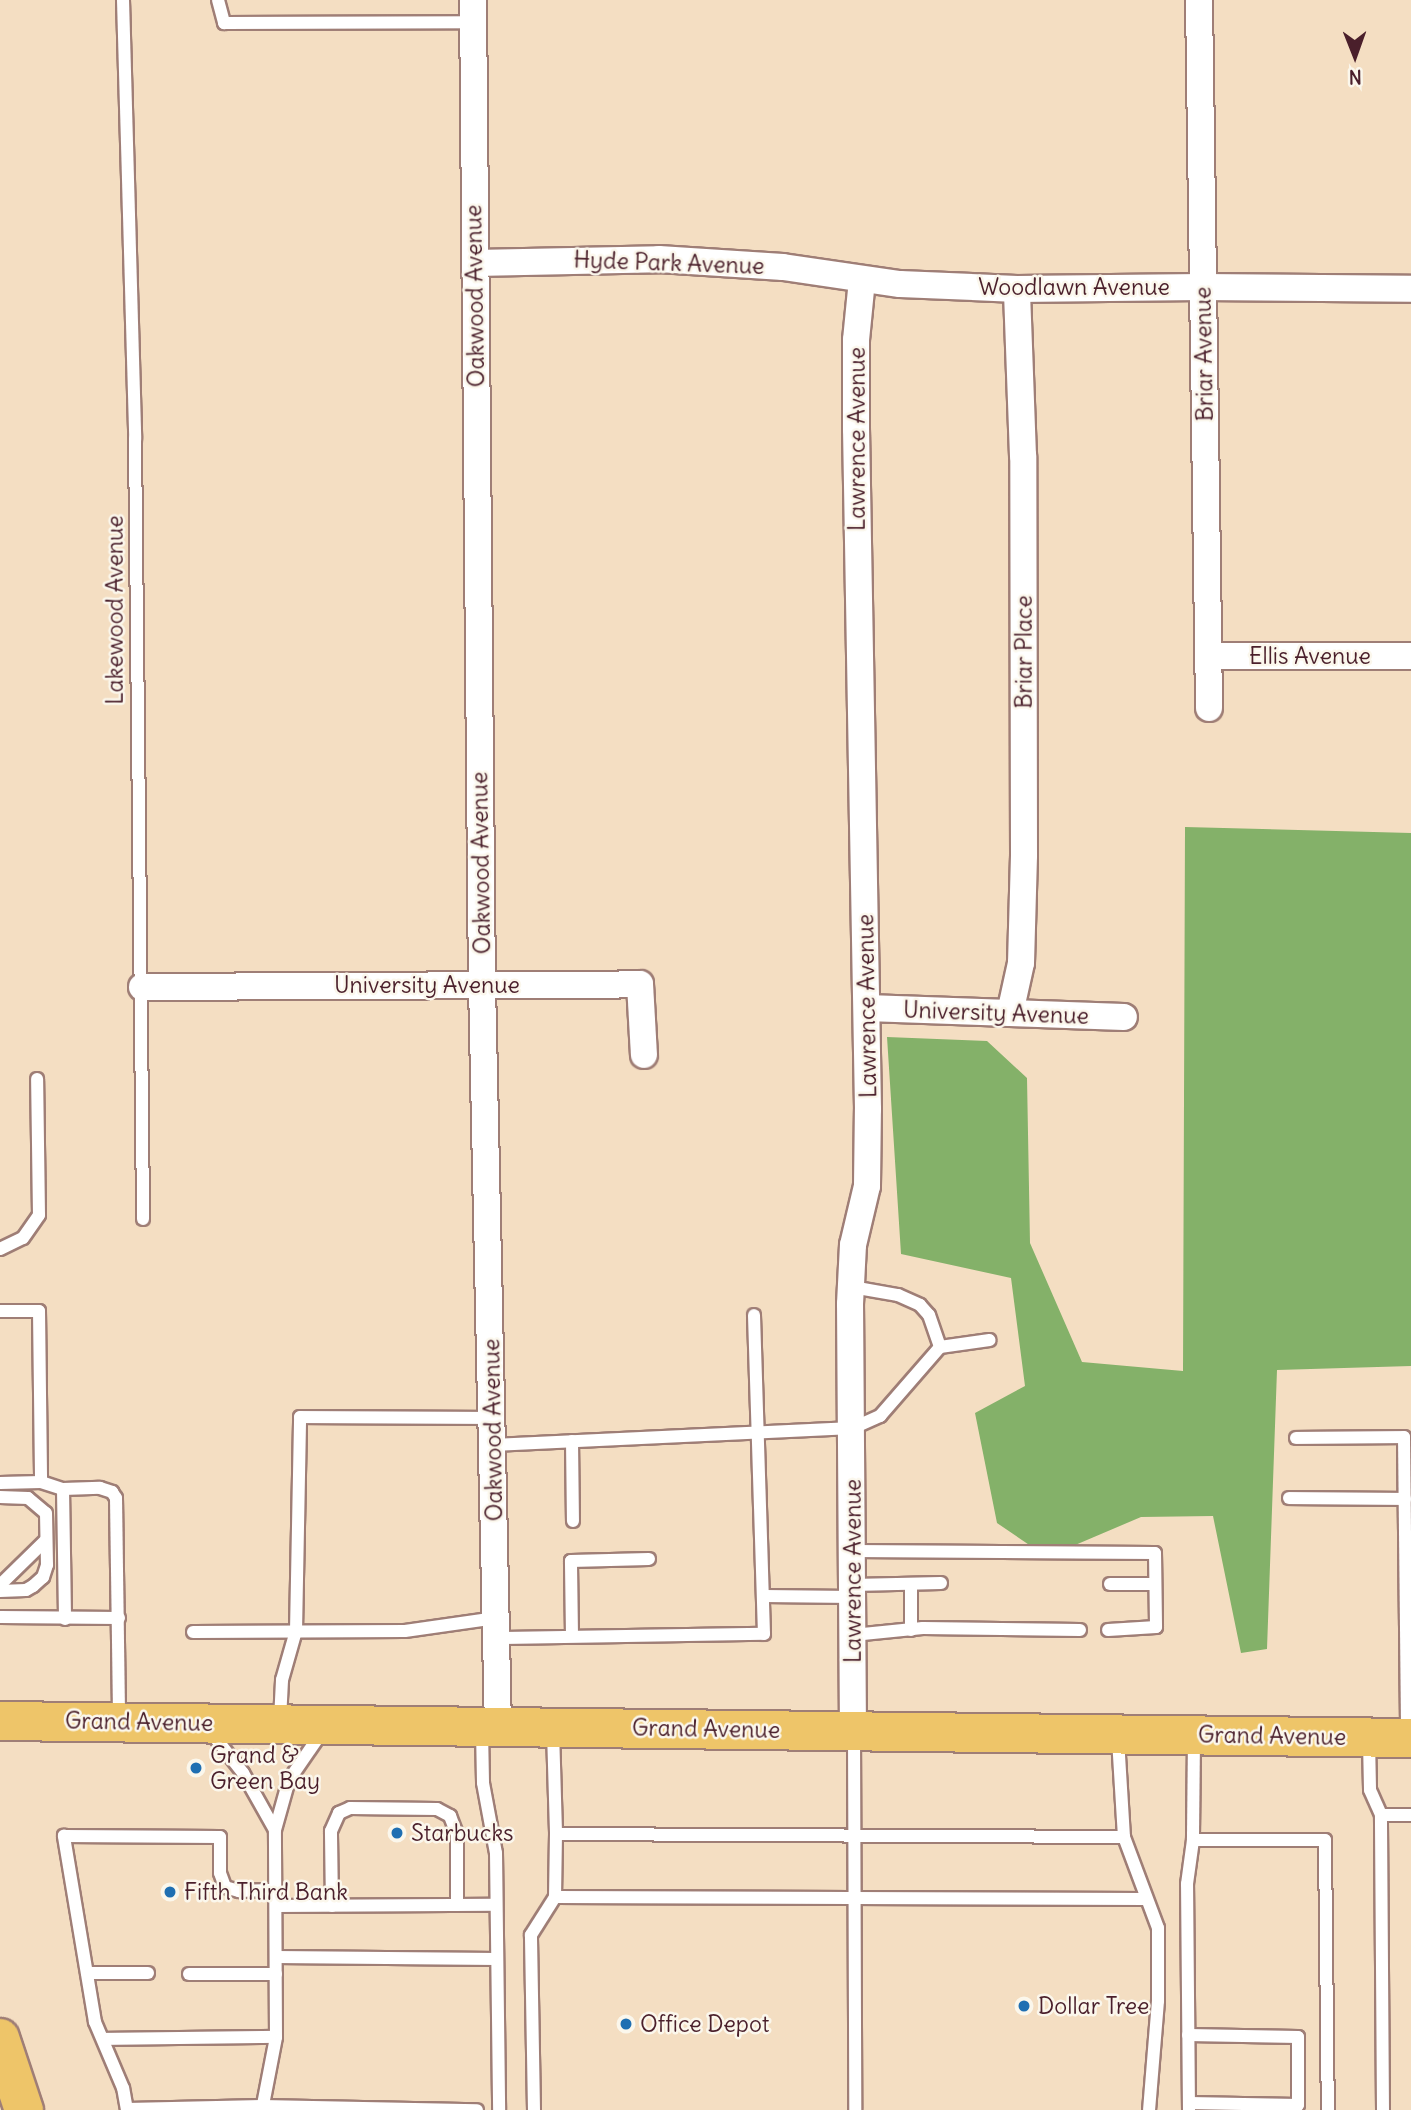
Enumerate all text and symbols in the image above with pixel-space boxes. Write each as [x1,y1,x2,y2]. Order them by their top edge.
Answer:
north arrow [1320,21,1390,91]
text: N [1349,65,1362,89]
street label: Oakwood Avenue [460,204,490,388]
street label: Hyde Park Avenue [573,246,765,280]
street label: Woodlawn Avenue [978,273,1170,301]
street label: Briar Avenue [1189,286,1219,422]
street label: Lawrence Avenue [843,347,871,531]
street label: Lakewood Avenue [101,515,129,705]
street label: Briar Place [1010,595,1038,709]
street label: Ellis Avenue [1249,642,1371,670]
street label: Oakwood Avenue [466,771,496,955]
street label: Lawrence Avenue [852,914,882,1098]
street label: University Avenue [334,971,520,999]
street label: University Avenue [903,996,1089,1030]
street label: Oakwood Avenue [478,1338,508,1522]
street label: Lawrence Avenue [839,1479,867,1663]
street label: Grand Avenue [65,1707,213,1737]
street label: Grand Avenue [632,1714,780,1744]
street label: Grand Avenue [1198,1721,1346,1751]
place label: Grand & Green Bay [210,1741,320,1795]
marker: Grand & Green Bay [188,1760,204,1776]
place label: Starbucks [411,1819,514,1847]
marker: Starbucks [389,1825,405,1841]
place label: Fifth Third Bank [184,1878,348,1906]
marker: Fifth Third Bank [162,1884,178,1900]
place label: Dollar Tree [1038,1992,1149,2020]
marker: Dollar Tree [1016,1998,1032,2014]
place label: Office Depot [640,2010,769,2038]
marker: Office Depot [618,2016,634,2032]

